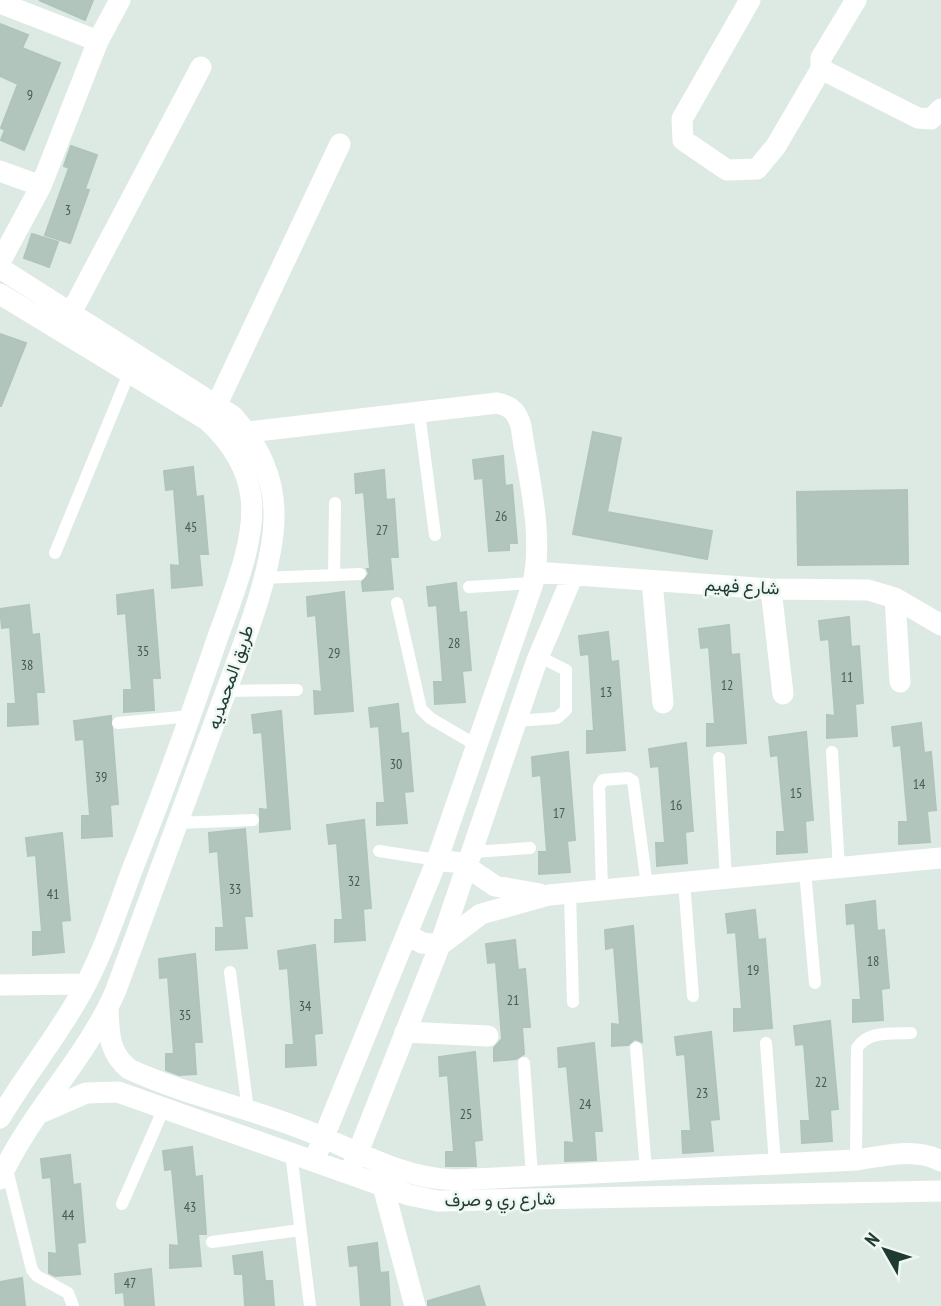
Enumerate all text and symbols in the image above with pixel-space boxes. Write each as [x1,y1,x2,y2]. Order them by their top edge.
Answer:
house number: 9 [27,86,33,104]
house number: 3 [65,201,71,219]
house number: 26 [495,507,507,525]
house number: 45 [185,518,197,536]
house number: 27 [376,521,388,539]
street label: شارع فهيم [704,573,780,600]
street label: طريق المحمديه [201,622,259,732]
house number: 28 [448,634,460,652]
house number: 35 [137,642,149,660]
house number: 29 [328,644,340,662]
house number: 38 [21,656,33,674]
house number: 11 [841,668,853,686]
house number: 12 [721,676,733,694]
house number: 13 [600,683,612,701]
house number: 30 [390,755,402,773]
house number: 39 [95,768,107,786]
house number: 14 [913,775,926,793]
house number: 15 [790,784,802,802]
house number: 16 [670,796,682,814]
house number: 17 [553,804,565,822]
house number: 32 [348,872,360,890]
house number: 33 [229,880,241,898]
house number: 41 [47,885,59,903]
house number: 18 [867,952,879,970]
house number: 19 [747,961,759,979]
house number: 21 [507,991,519,1009]
house number: 34 [299,997,312,1015]
house number: 35 [179,1006,191,1024]
house number: 22 [815,1073,827,1091]
house number: 23 [696,1084,708,1102]
house number: 24 [579,1095,592,1113]
house number: 25 [460,1105,472,1123]
street label: شارع ري و صرف [444,1187,556,1215]
house number: 43 [184,1198,196,1216]
house number: 44 [62,1206,75,1224]
north arrow [850,1215,920,1285]
text: N [859,1228,884,1251]
house number: 47 [124,1274,136,1292]

